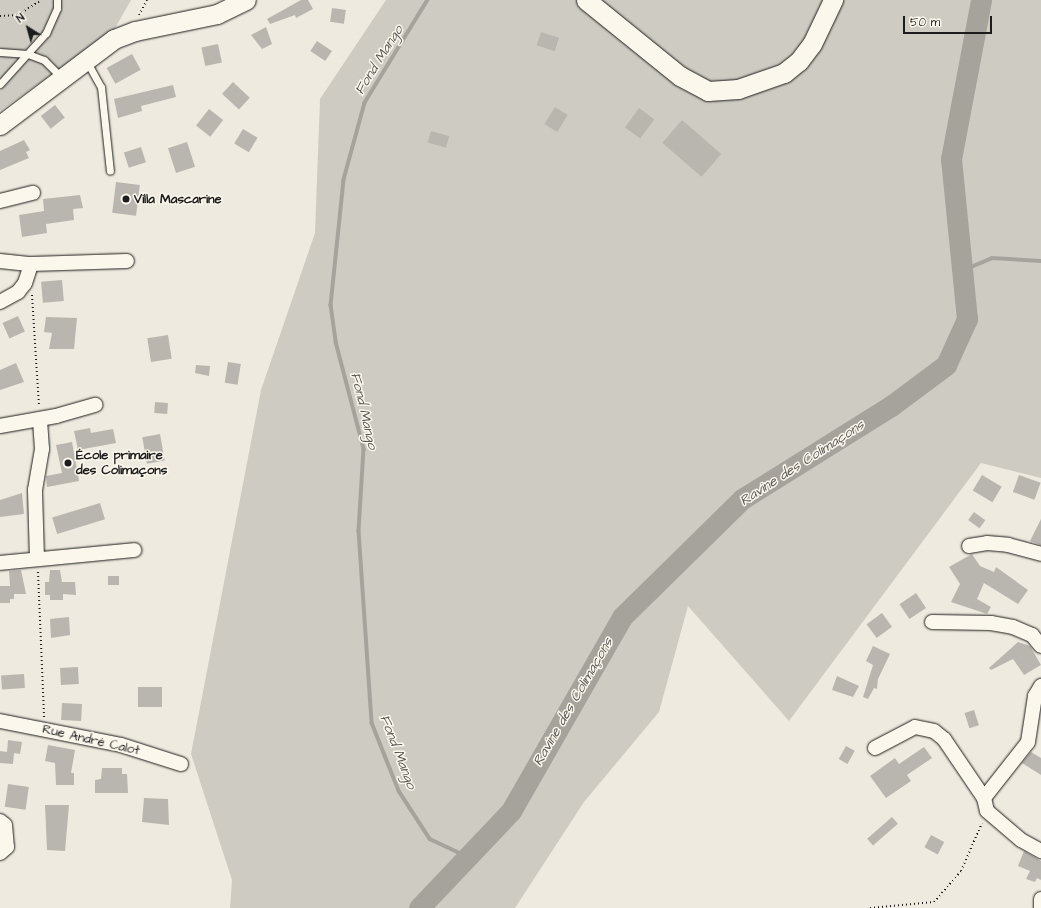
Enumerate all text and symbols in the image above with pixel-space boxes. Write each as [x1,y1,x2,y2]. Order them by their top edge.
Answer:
north arrow [8,8,48,48]
scale bar [905,8,994,34]
text: N [13,10,28,26]
text: 50 m [910,14,940,31]
water label: Fond Mango [351,22,407,98]
place label: Villa Mascarine [134,191,221,207]
marker: Villa Mascarine [121,194,131,204]
water label: Fond Mango [347,371,381,451]
water label: Ravine des Colimaçons [737,416,867,510]
place label: École primaire des Colimaçons [76,448,167,479]
marker: École primaire des Colimaçons [63,458,73,468]
water label: Ravine des Colimaçons [529,635,617,769]
water label: Fond Mango [376,713,420,791]
street label: Rue André Calot [41,721,141,759]

